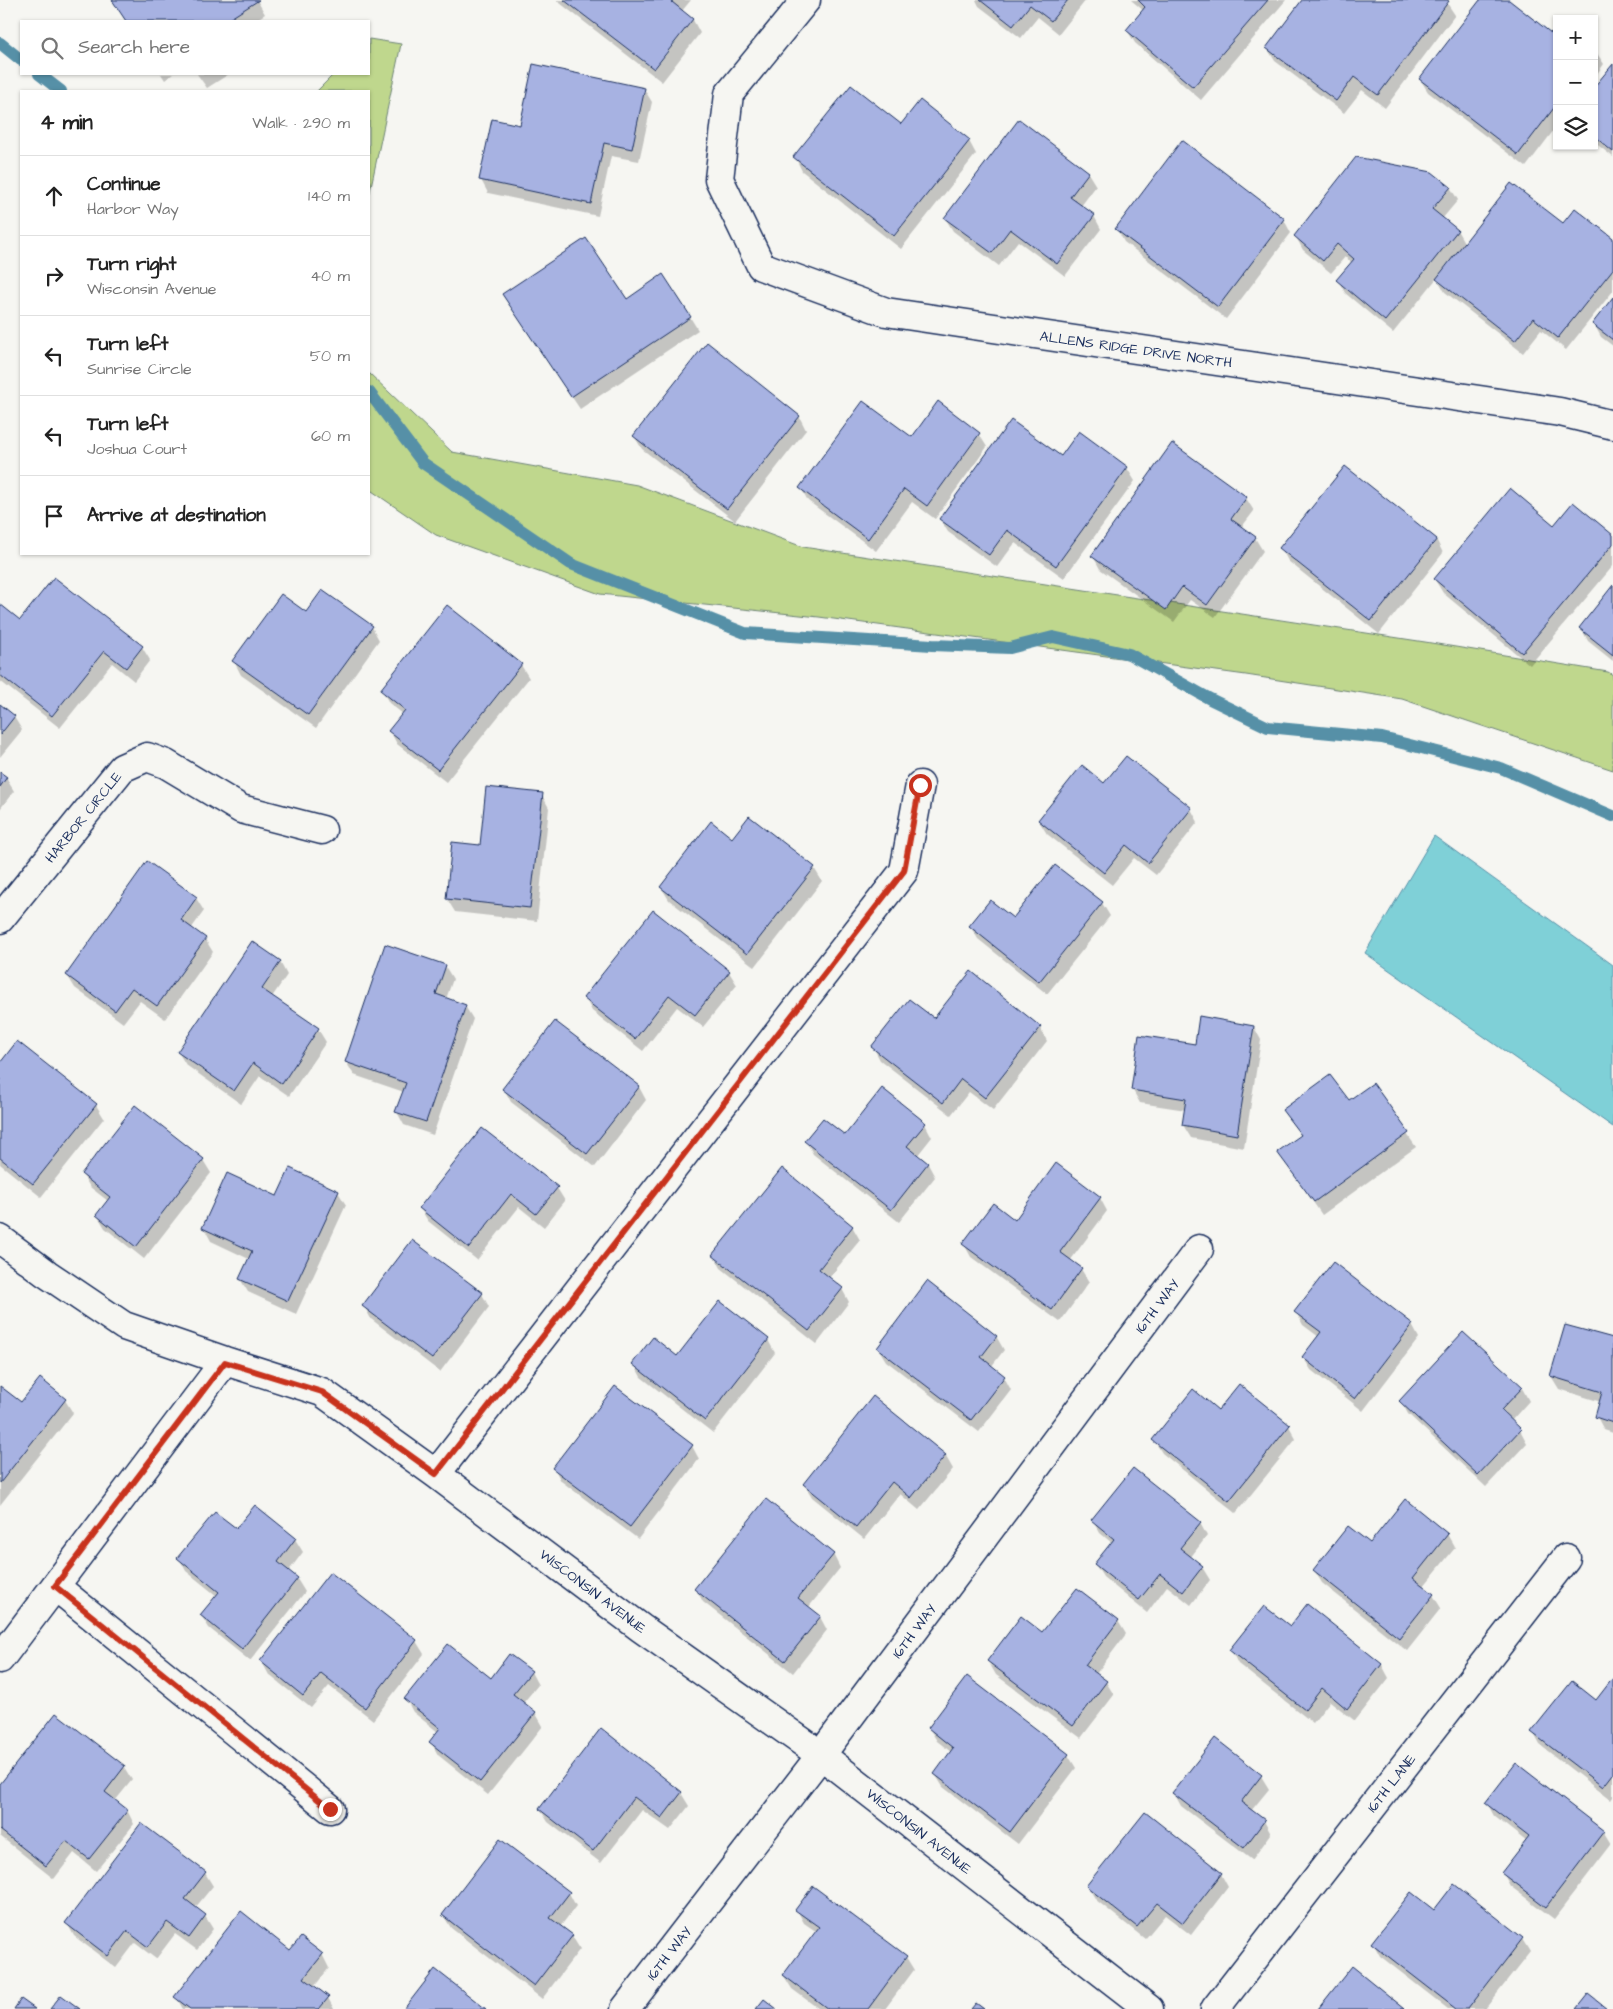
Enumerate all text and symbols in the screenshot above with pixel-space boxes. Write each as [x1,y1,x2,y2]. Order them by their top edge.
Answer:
map controls [1553,15,1598,150]
button: + [1553,15,1598,60]
search box [20,20,370,75]
icon: search [38,34,66,62]
text: Search here [78,34,190,61]
button: − [1553,60,1598,105]
button: layers [1553,105,1598,150]
text: 4 min [40,108,93,137]
text: Walk · 290 m [252,112,350,134]
text: Continue [87,171,161,198]
icon: ahead [40,182,68,210]
text: 140 m [308,185,350,207]
text: Harbor Way [87,198,179,220]
text: Turn right [87,251,176,278]
icon: right [40,262,68,290]
text: 40 m [310,265,350,287]
text: Wisconsin Avenue [87,278,216,300]
street label: ALLENS RIDGE DRIVE NORTH [1038,327,1234,373]
text: Turn left [87,331,168,358]
icon: left [40,342,68,370]
text: 50 m [310,345,350,367]
text: Sunrise Circle [87,358,192,380]
text: Turn left [87,411,168,438]
icon: left [40,422,68,450]
text: 60 m [311,425,350,447]
text: Joshua Court [87,438,187,460]
icon: arrive [40,502,68,530]
text: Arrive at destination [87,502,266,529]
street label: HARBOR CIRCLE [41,767,127,868]
route start [909,774,932,797]
street label: 16TH WAY [1131,1275,1185,1338]
street label: WISCONSIN AVENUE [535,1545,650,1639]
street label: 16TH WAY [888,1600,942,1663]
street label: 16TH LANE [1363,1750,1421,1817]
street label: WISCONSIN AVENUE [861,1784,976,1880]
route end [319,1798,342,1821]
street label: 16TH WAY [643,1922,697,1985]

